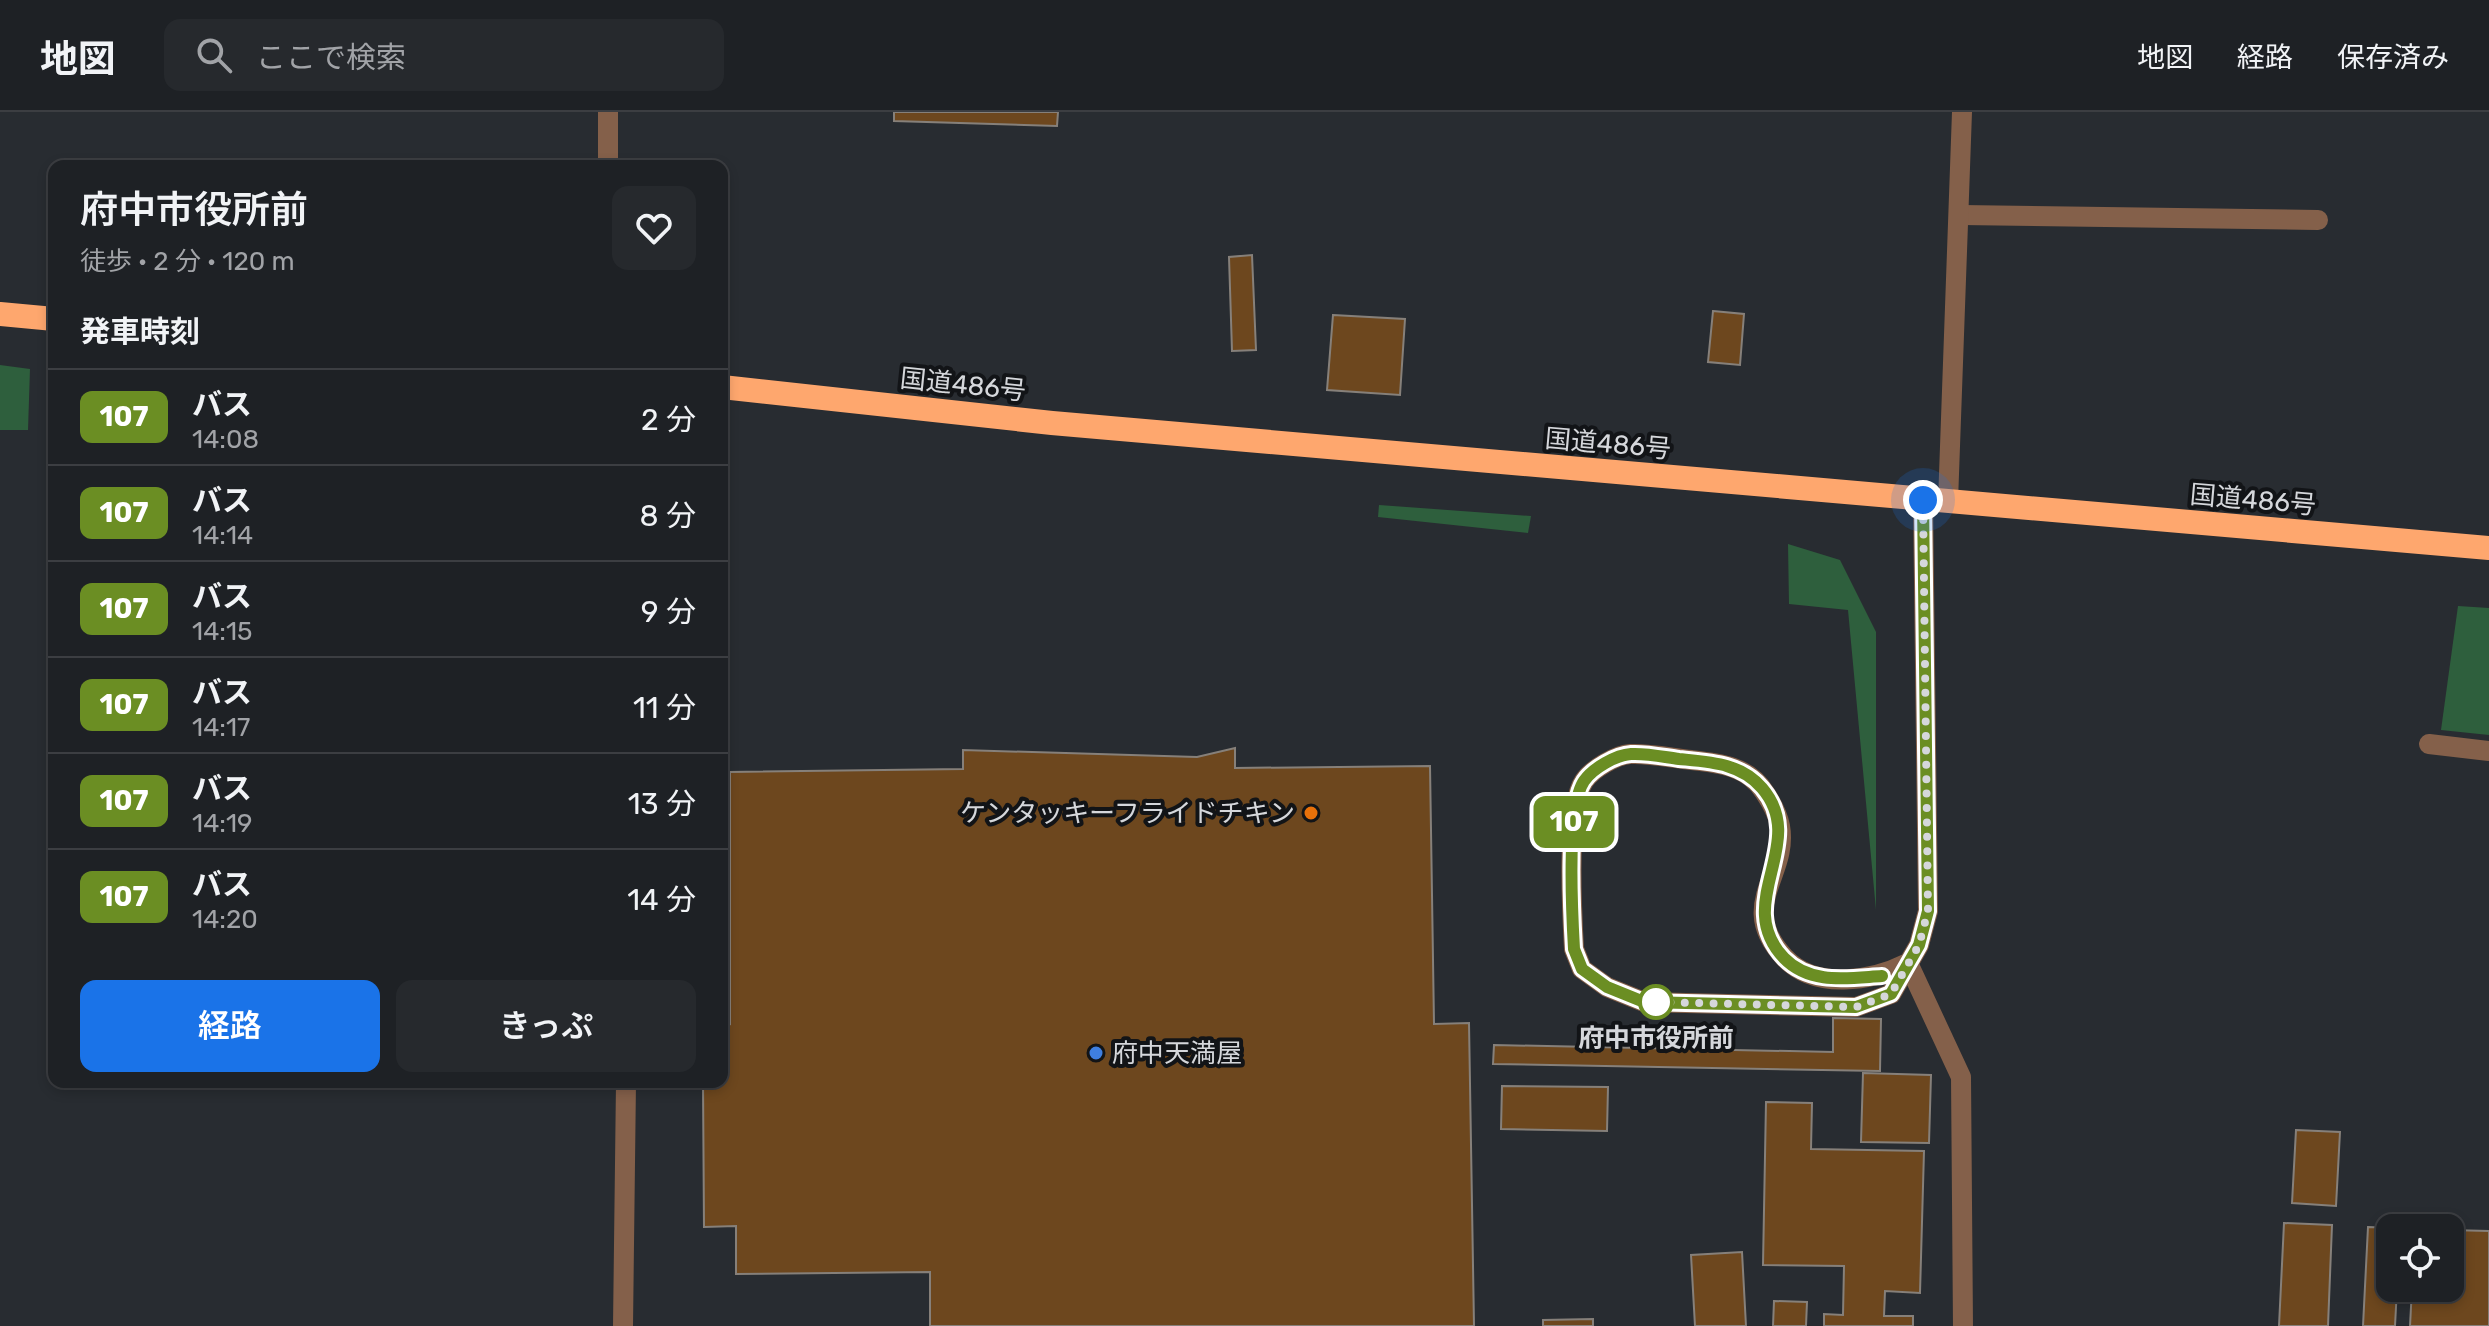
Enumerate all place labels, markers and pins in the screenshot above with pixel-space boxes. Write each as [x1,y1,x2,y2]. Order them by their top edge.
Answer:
place label: ケンタッキーフライドチキン [960,798,1295,829]
marker: ケンタッキーフライドチキン [1302,804,1320,822]
marker: 府中市役所前 [1639,985,1673,1019]
place label: 府中市役所前 [1578,1023,1734,1054]
place label: 府中天満屋 [1112,1038,1242,1069]
marker: 府中天満屋 [1087,1044,1105,1062]

